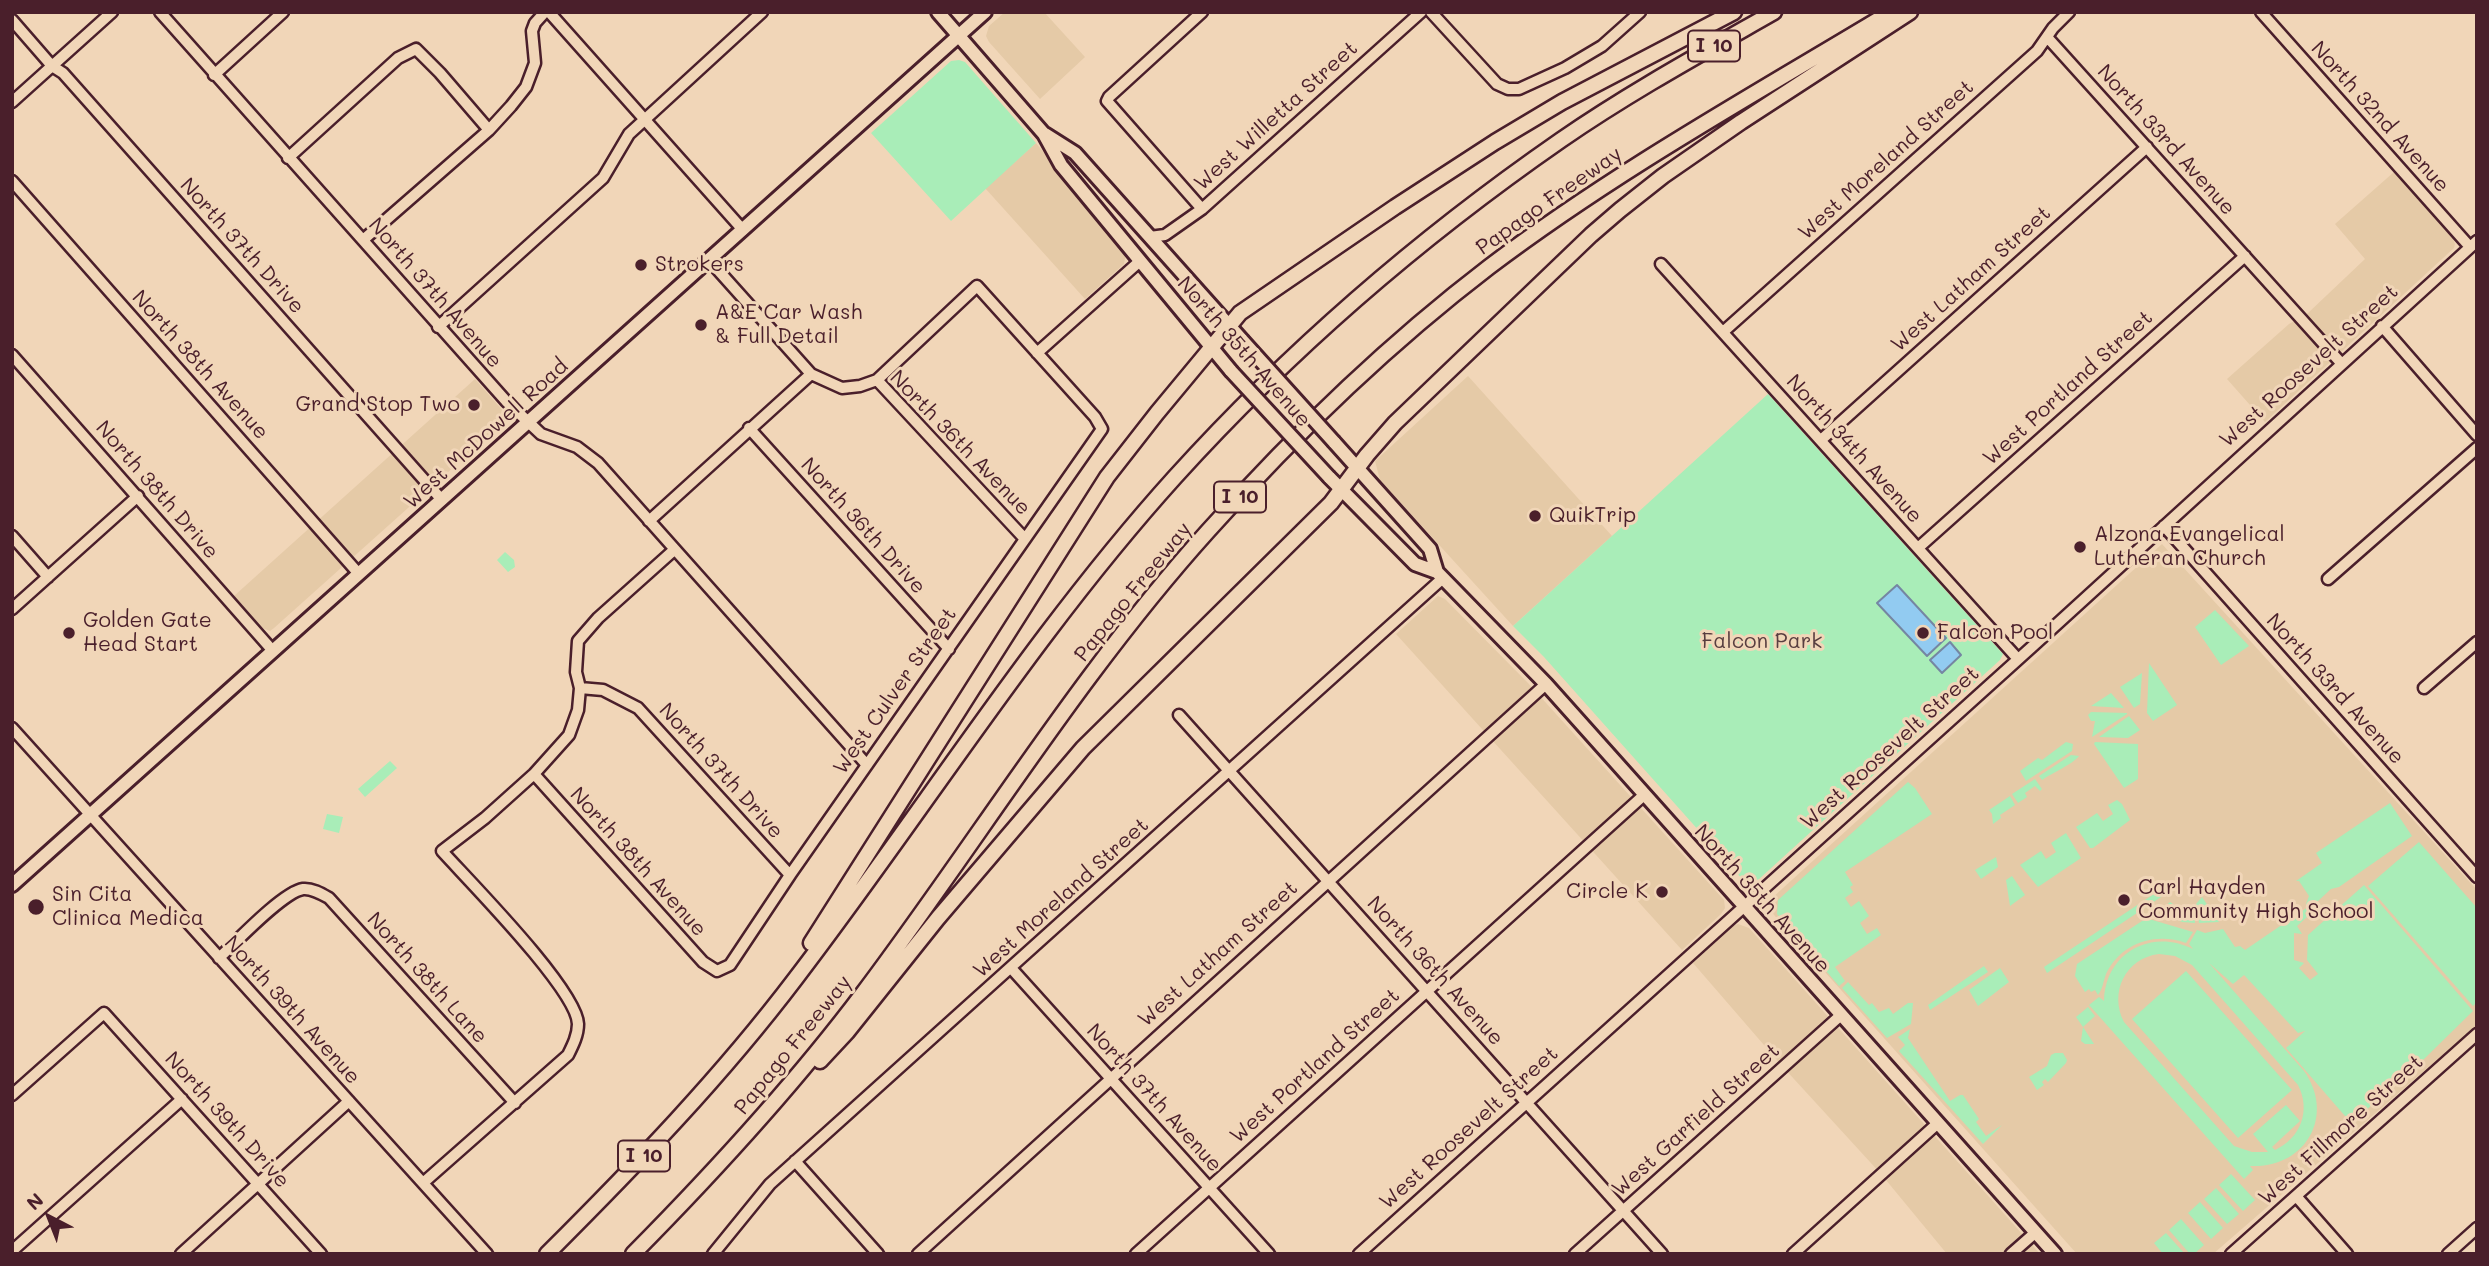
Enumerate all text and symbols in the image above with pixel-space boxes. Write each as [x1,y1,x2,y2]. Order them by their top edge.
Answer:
road number: I 10 [1688,30,1740,61]
street label: West Willetta Street [1189,36,1363,196]
street label: North 32nd Avenue [2306,36,2454,198]
street label: North 33rd Avenue [2092,59,2240,221]
street label: West Moreland Street [1793,75,1979,245]
street label: Papago Freeway [1471,141,1627,261]
street label: North 37th Drive [175,173,309,319]
street label: West Latham Street [1886,201,2056,357]
street label: North 37th Avenue [363,213,507,373]
place label: Strokers [655,252,744,278]
marker: Strokers [633,257,649,273]
street label: North 35th Avenue [1172,272,1316,432]
street label: West Roosevelt Street [2215,279,2403,453]
street label: North 38th Avenue [126,285,274,445]
place label: A&E Car Wash & Full Detail [715,300,862,350]
street label: West Portland Street [1978,305,2158,471]
marker: A&E Car Wash & Full Detail [693,317,709,333]
street label: West McDowell Road [399,354,573,514]
street label: North 36th Avenue [884,365,1036,521]
street label: North 34th Avenue [1781,369,1927,529]
place label: Grand Stop Two [296,392,460,418]
marker: Grand Stop Two [466,397,482,413]
street label: North 38th Drive [90,416,224,564]
street label: North 36th Drive [795,453,931,599]
road number: I 10 [1214,482,1266,512]
place label: QuikTrip [1549,503,1636,529]
marker: QuikTrip [1527,508,1543,524]
street label: Papago Freeway [1069,517,1197,667]
place label: Alzona Evangelical Lutheran Church [2094,522,2285,572]
marker: Alzona Evangelical Lutheran Church [2072,539,2088,555]
street label: West Culver Street [828,603,962,779]
place label: Golden Gate Head Start [83,608,212,658]
street label: North 33rd Avenue [2261,608,2409,770]
place label: Falcon Pool [1937,620,2053,646]
marker: Golden Gate Head Start [61,625,77,641]
marker: Falcon Pool [1915,625,1931,641]
park label: Falcon Park [1702,629,1822,655]
street label: West Roosevelt Street [1796,661,1984,835]
street label: North 37th Drive [654,698,788,844]
street label: North 38th Avenue [564,782,712,942]
street label: West Moreland Street [968,813,1154,983]
street label: North 35th Avenue [1689,819,1835,979]
place label: Carl Hayden Community High School [2138,875,2374,925]
street label: West Latham Street [1133,876,1303,1032]
place label: Circle K [1566,879,1648,905]
place label: Sin Cita Clinica Medica [52,882,204,932]
marker: Circle K [1654,884,1670,900]
street label: North 36th Avenue [1361,891,1509,1051]
marker: Carl Hayden Community High School [2116,892,2132,908]
marker: Sin Cita Clinica Medica [26,897,46,917]
street label: North 38th Lane [361,907,493,1049]
street label: North 39th Avenue [219,930,365,1090]
street label: Papago Freeway [729,970,857,1120]
street label: West Portland Street [1225,983,1405,1149]
street label: North 37th Avenue [1081,1019,1227,1177]
street label: West Garfield Street [1607,1038,1785,1202]
street label: West Roosevelt Street [1375,1041,1563,1215]
street label: North 39th Drive [159,1047,295,1193]
street label: West Fillmore Street [2254,1050,2428,1210]
road number: I 10 [618,1140,670,1172]
north arrow [14,1182,84,1252]
text: N [21,1187,48,1215]

